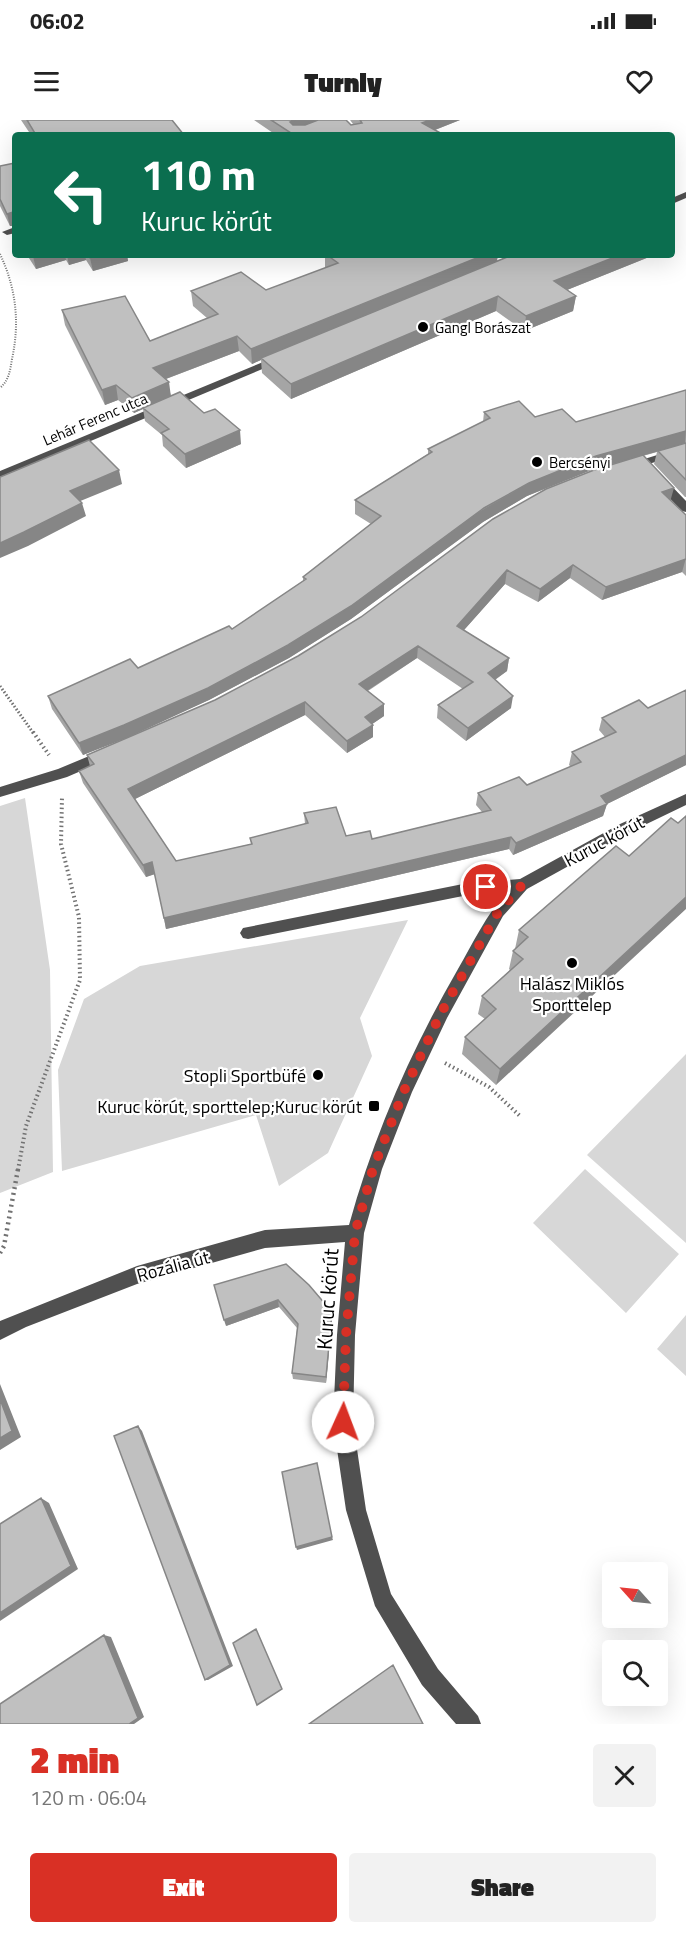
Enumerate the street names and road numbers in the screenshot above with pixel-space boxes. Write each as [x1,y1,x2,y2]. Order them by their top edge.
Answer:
street label: Lehár Ferenc utca [39,386,151,451]
street label: Kuruc körút [559,808,649,873]
street label: Rozália út [134,1243,213,1289]
street label: Kuruc körút [307,1247,347,1351]

